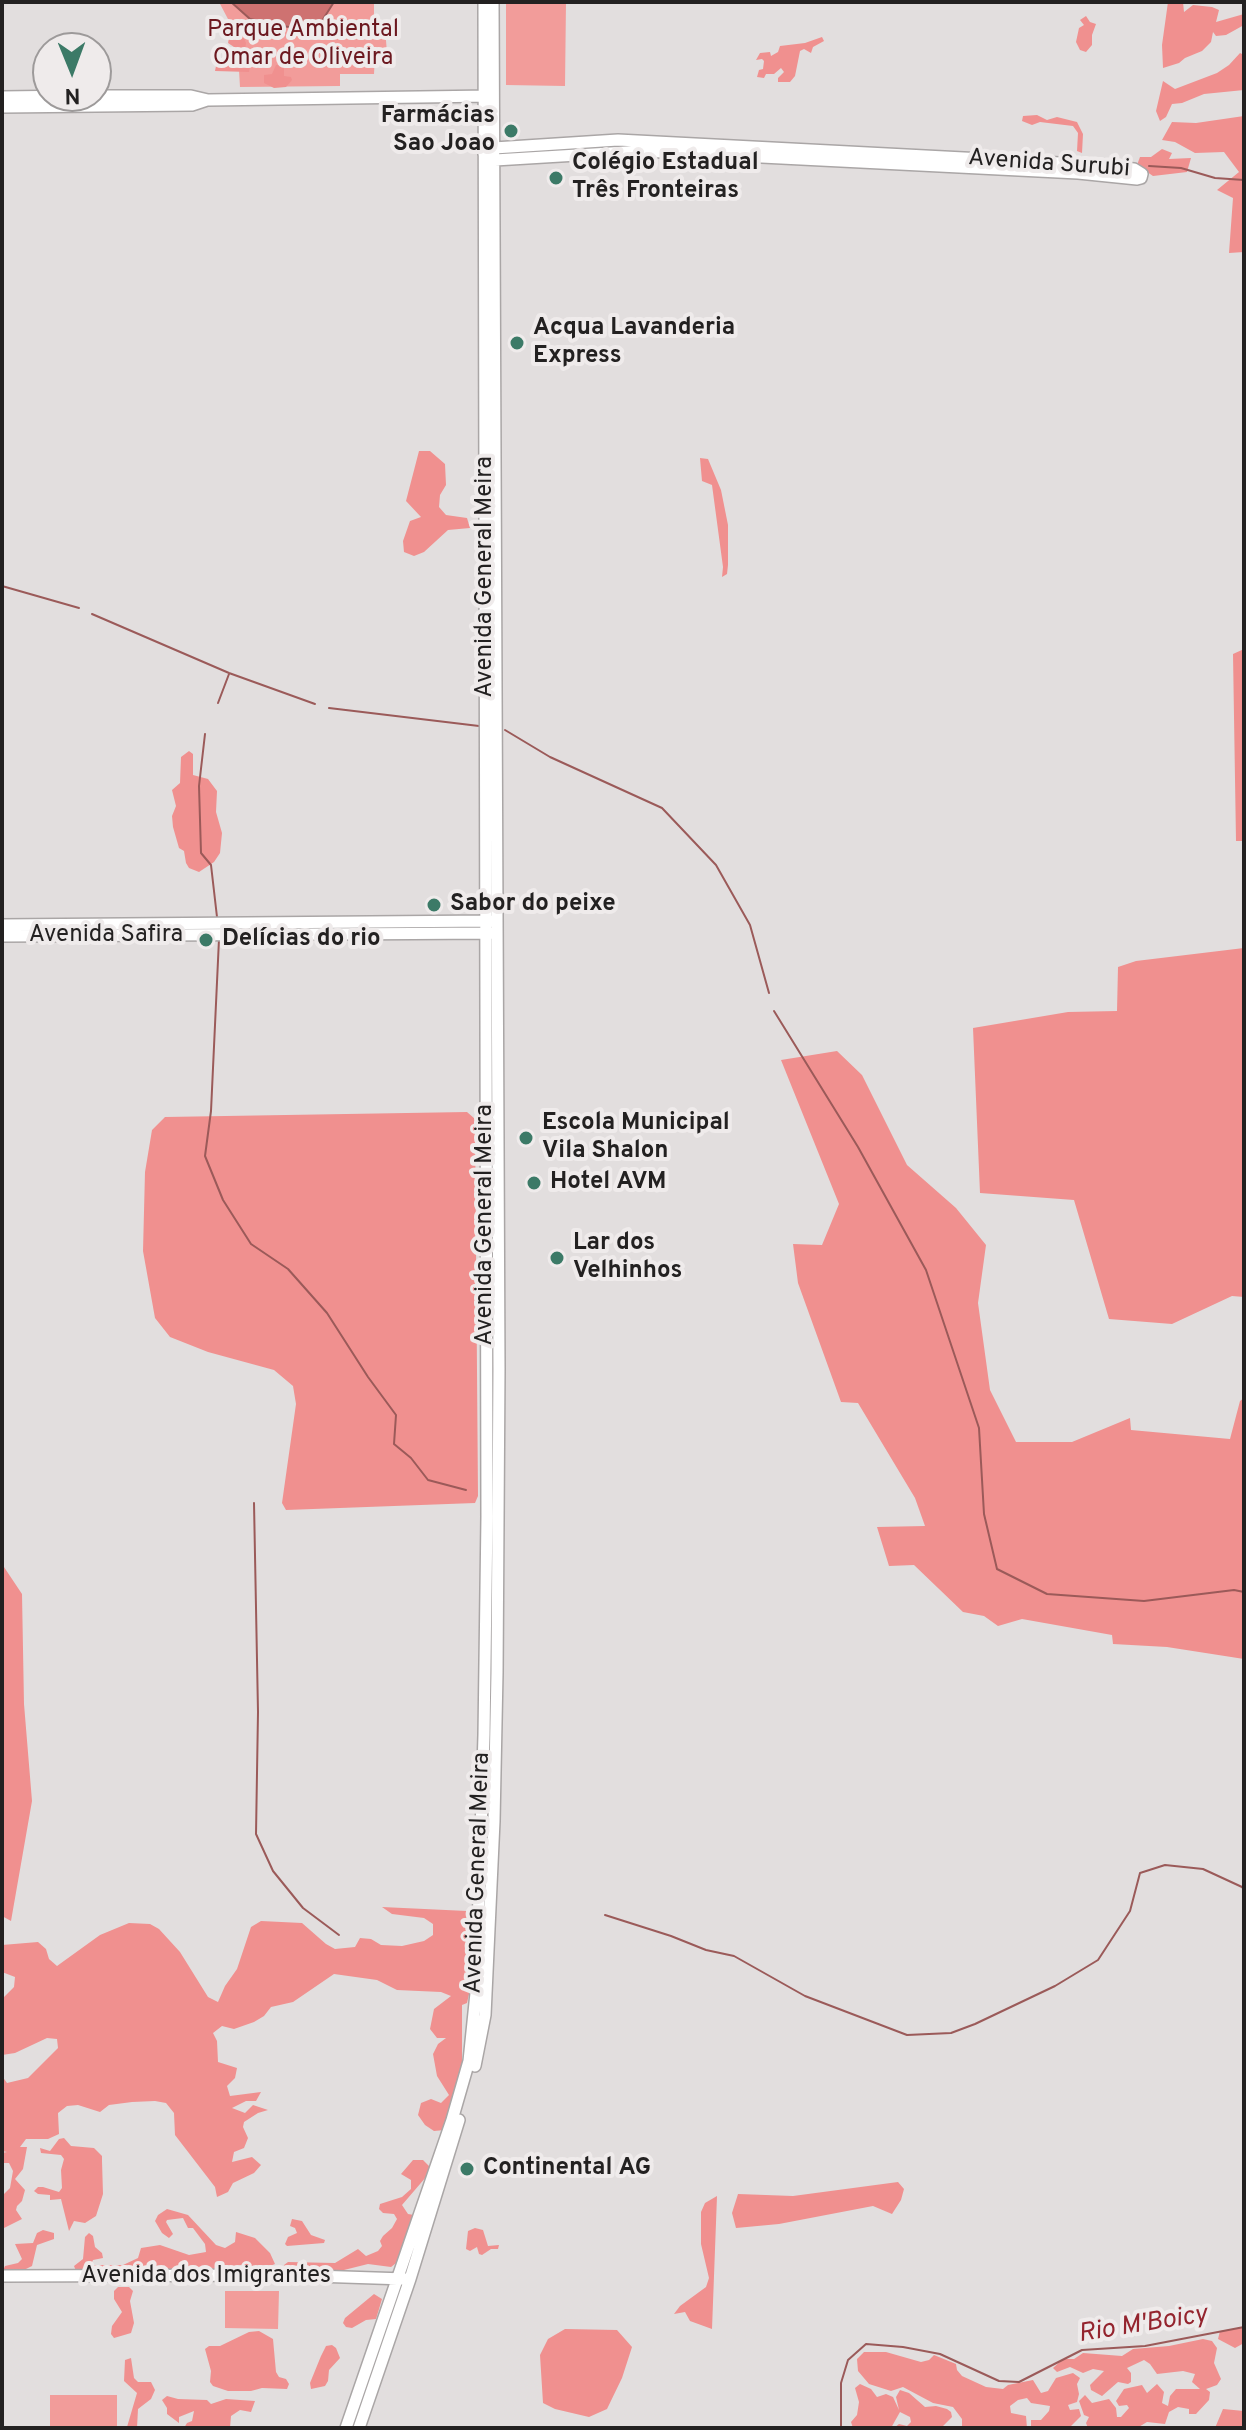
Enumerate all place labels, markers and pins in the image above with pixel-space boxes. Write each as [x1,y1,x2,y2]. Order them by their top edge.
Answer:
place label: Farmácias Sao Joao [381,103,495,159]
marker: Farmácias Sao Joao [502,122,520,140]
place label: Colégio Estadual Três Fronteiras [572,150,759,206]
marker: Colégio Estadual Três Fronteiras [547,169,565,187]
place label: Acqua Lavanderia Express [533,315,735,371]
marker: Acqua Lavanderia Express [508,334,526,352]
place label: Sabor do peixe [450,891,616,919]
marker: Sabor do peixe [425,896,443,914]
place label: Delícias do rio [222,926,381,954]
marker: Delícias do rio [197,931,215,949]
place label: Escola Municipal Vila Shalon [542,1110,730,1166]
marker: Escola Municipal Vila Shalon [517,1129,535,1147]
place label: Hotel AVM [550,1169,666,1197]
marker: Hotel AVM [525,1174,543,1192]
place label: Lar dos Velhinhos [573,1230,682,1286]
marker: Lar dos Velhinhos [548,1249,566,1267]
place label: Continental AG [483,2155,651,2183]
marker: Continental AG [458,2160,476,2178]

